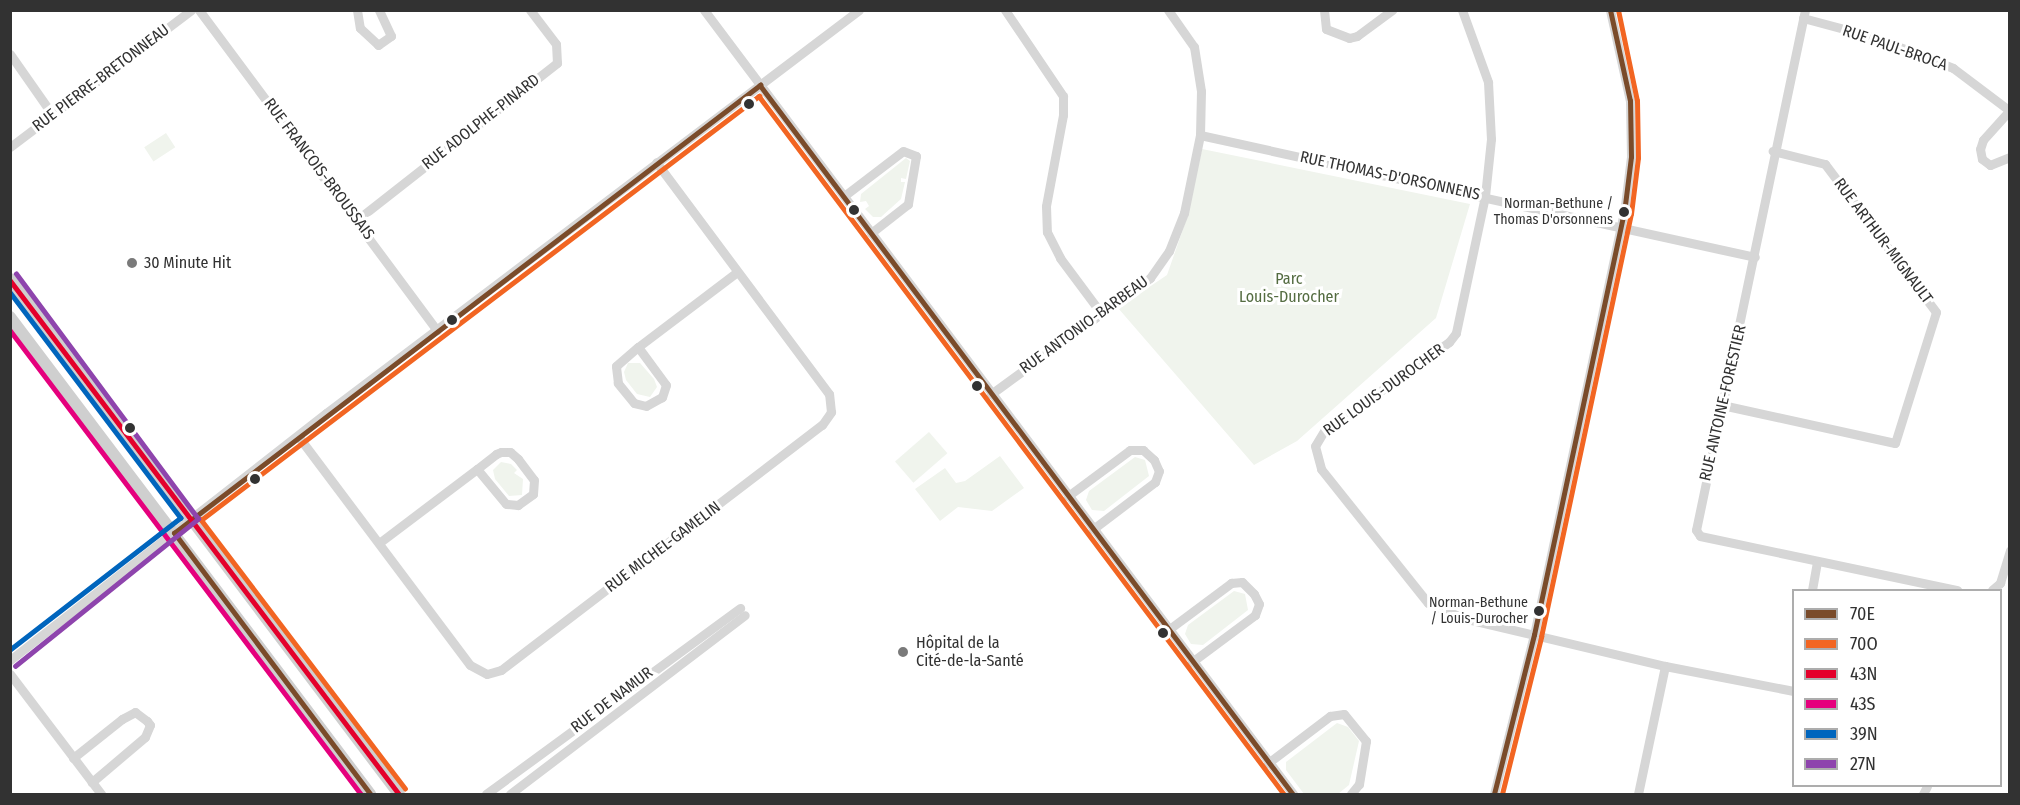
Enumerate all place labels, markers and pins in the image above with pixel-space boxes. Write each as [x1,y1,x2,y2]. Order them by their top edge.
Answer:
unlabelled marker [743,98,755,110]
place label: Norman-Bethune / Thomas D'orsonnens [1494,196,1613,228]
unlabelled marker [848,204,860,216]
marker: Norman-Bethune / Thomas D'orsonnens [1618,206,1630,218]
place label: 30 Minute Hit [144,253,231,273]
marker: 30 Minute Hit [125,256,139,270]
unlabelled marker [446,314,458,326]
unlabelled marker [971,380,983,392]
unlabelled marker [124,422,136,434]
unlabelled marker [249,473,261,485]
place label: Norman-Bethune / Louis-Durocher [1429,595,1528,628]
marker: Norman-Bethune / Louis-Durocher [1533,605,1545,617]
unlabelled marker [1157,627,1169,639]
place label: Hôpital de la Cité-de-la-Santé [916,633,1024,671]
marker: Hôpital de la Cité-de-la-Santé [894,643,912,661]

